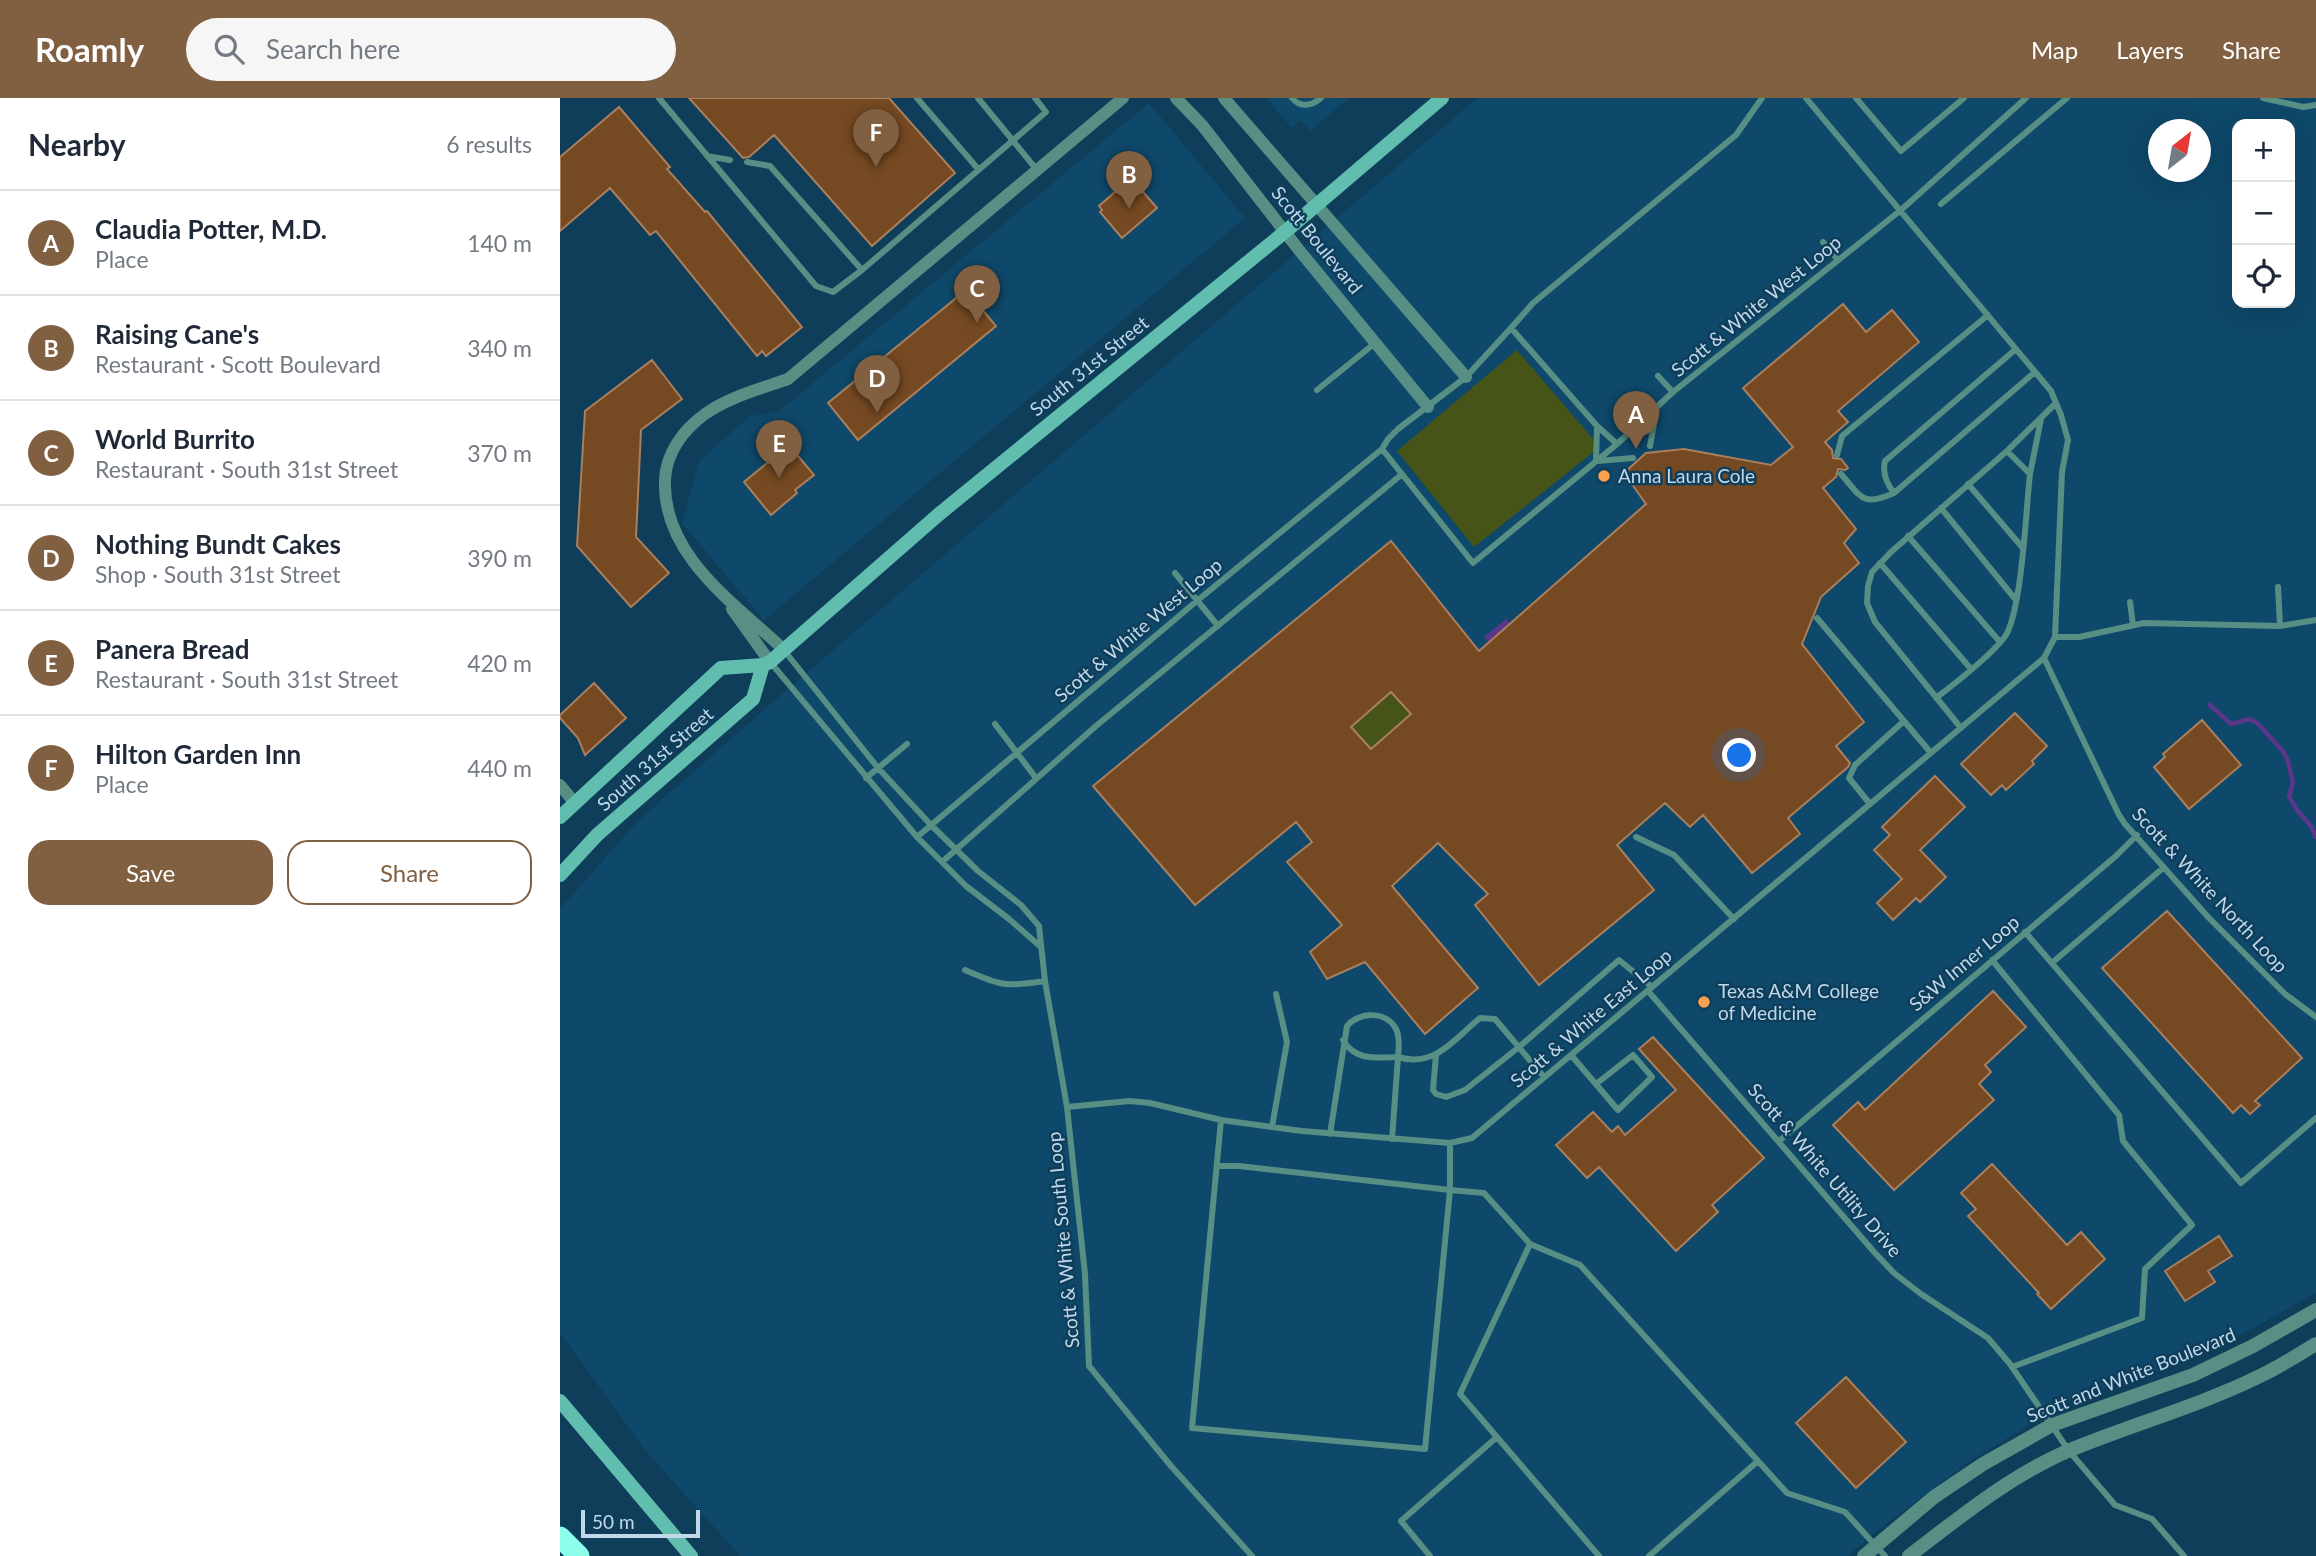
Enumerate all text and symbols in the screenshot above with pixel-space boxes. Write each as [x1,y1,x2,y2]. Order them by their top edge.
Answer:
search box [186,18,676,81]
text: Roamly [35,29,144,69]
icon: search [210,30,248,68]
text: Search here [266,33,400,65]
text: Map [2031,35,2078,64]
text: Layers [2116,35,2184,64]
text: Share [2222,35,2281,64]
pin: F [853,109,899,167]
north arrow [2148,119,2211,182]
map controls [2232,119,2295,308]
button: + [2232,119,2295,182]
text: Nearby [28,126,126,162]
text: 6 results [446,130,532,158]
pin: B [1106,151,1152,209]
street label: Scott Boulevard [1267,181,1368,298]
button: − [2232,182,2295,245]
text: Claudia Potter, M.D. [95,213,327,245]
text: A [43,229,59,257]
text: 140 m [467,229,532,257]
street label: Scott & White West Loop [1666,230,1845,381]
text: Place [95,245,149,273]
button: locate [2232,245,2295,308]
pin: C [954,265,1000,323]
street label: South 31st Street [1025,311,1153,420]
text: Raising Cane's [95,318,259,350]
text: B [43,334,59,362]
text: 340 m [467,334,532,362]
text: Restaurant · Scott Boulevard [95,350,381,378]
pin: D [854,355,900,413]
pin: A [1613,391,1659,449]
pin: E [756,420,802,478]
text: World Burrito [95,423,255,455]
text: C [43,439,59,467]
text: 370 m [467,439,532,467]
text: Restaurant · South 31st Street [95,455,398,483]
place label: Anna Laura Cole [1618,464,1755,487]
marker: Anna Laura Cole [1596,468,1612,484]
text: Nothing Bundt Cakes [95,528,341,560]
text: D [42,544,60,572]
text: 390 m [467,544,532,572]
street label: Scott & White West Loop [1049,553,1226,706]
text: Shop · South 31st Street [95,560,340,588]
text: Panera Bread [95,633,250,665]
text: E [44,649,58,677]
text: 420 m [467,649,532,677]
text: Restaurant · South 31st Street [95,665,398,693]
street label: South 31st Street [592,702,717,815]
text: Hilton Garden Inn [95,738,301,770]
your location [1722,738,1756,772]
text: F [44,754,58,782]
text: 440 m [467,754,532,782]
text: Place [95,770,149,798]
street label: Scott & White North Loop [2128,802,2293,977]
button: Save [28,840,273,905]
button: Share [287,840,532,905]
street label: S&W Inner Loop [1904,910,2023,1015]
street label: Scott & White East Loop [1505,943,1676,1092]
place label: Texas A&M College of Medicine [1718,979,1879,1024]
marker: Texas A&M College of Medicine [1696,994,1712,1010]
street label: Scott & White Utility Drive [1744,1078,1907,1261]
street label: Scott & White South Loop [1042,1131,1083,1349]
street label: Scott and White Boulevard [2023,1322,2239,1427]
scale bar [581,1507,700,1539]
text: 50 m [592,1510,635,1533]

